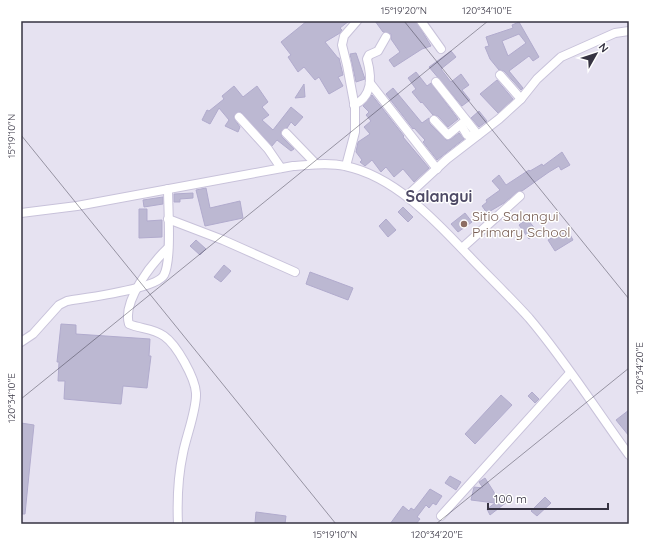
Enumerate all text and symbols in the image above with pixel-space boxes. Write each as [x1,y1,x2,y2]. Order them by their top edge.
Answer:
text: 15°19'20"N [381,4,427,17]
text: 120°34'10"E [462,4,512,17]
north arrow [576,34,616,74]
text: N [596,40,612,55]
text: 15°19'10"N [5,114,18,158]
district label: Salangui [406,186,472,206]
place label: Sitio Salangui Primary School [472,207,570,241]
marker: Sitio Salangui Primary School [459,219,469,229]
text: 120°34'20"E [633,342,646,394]
text: 120°34'10"E [5,373,18,423]
scale bar [488,485,608,511]
text: 100 m [494,491,527,506]
text: 15°19'10"N [313,528,357,541]
text: 120°34'20"E [411,528,463,541]

